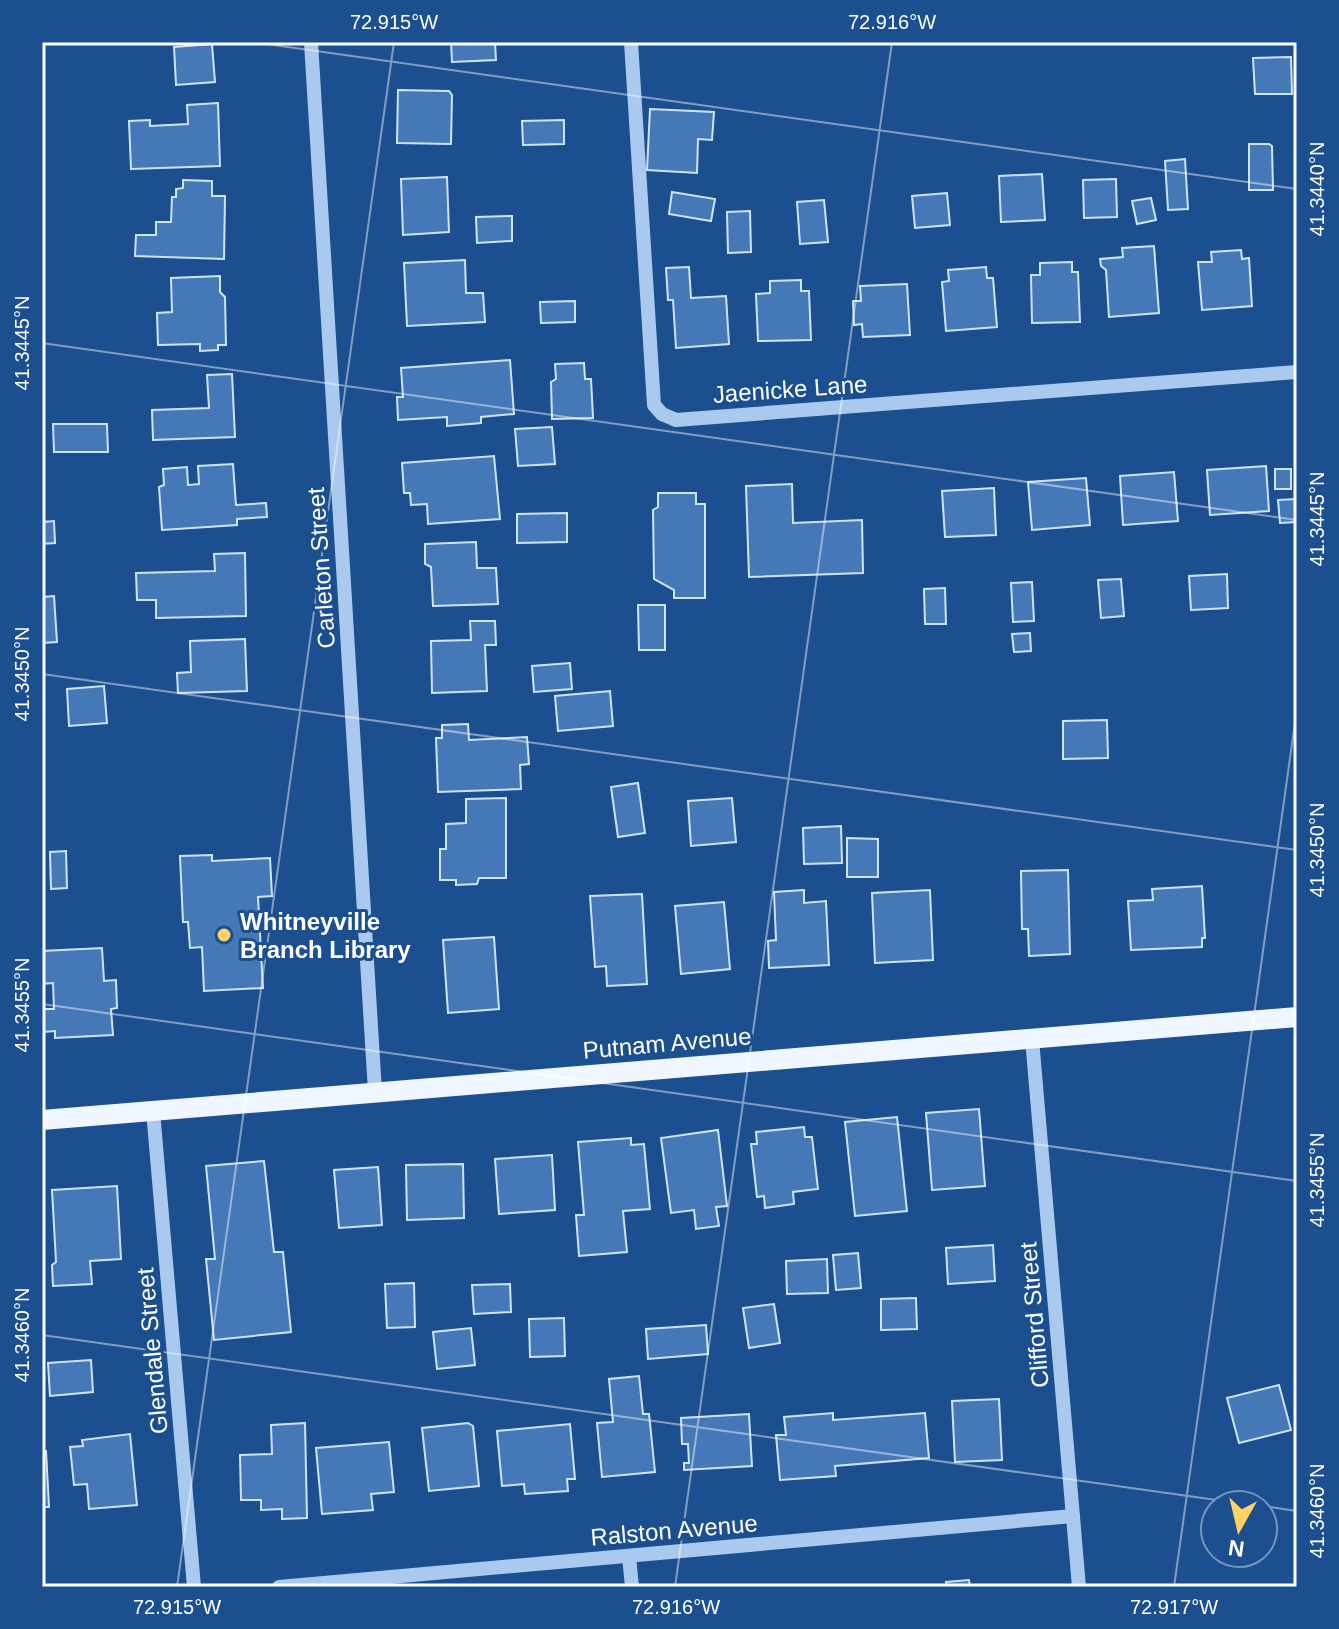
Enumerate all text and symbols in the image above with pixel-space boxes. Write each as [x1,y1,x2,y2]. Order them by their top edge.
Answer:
text: 72.915°W [350,11,438,33]
text: 72.916°W [848,11,936,33]
text: 41.3440°N [1306,142,1328,236]
text: 41.3445°N [11,296,33,390]
street label: Jaenicke Lane [712,370,868,408]
text: 41.3445°N [1306,472,1328,566]
street label: Carleton Street [302,486,340,649]
text: 41.3450°N [11,627,33,721]
text: 41.3450°N [1306,803,1328,897]
place label: Whitneyville Branch Library [240,908,411,963]
marker: Whitneyville Branch Library [215,926,233,944]
text: 41.3455°N [11,958,33,1052]
street label: Putnam Avenue [582,1022,752,1064]
text: 41.3455°N [1306,1133,1328,1227]
street label: Clifford Street [1014,1241,1054,1389]
street label: Glendale Street [131,1266,173,1435]
text: 41.3460°N [11,1288,33,1382]
text: 41.3460°N [1306,1464,1328,1558]
north arrow [1199,1489,1279,1569]
street label: Ralston Avenue [589,1509,759,1551]
text: N [1227,1535,1246,1562]
text: 72.915°W [133,1596,221,1618]
text: 72.916°W [632,1596,720,1618]
text: 72.917°W [1130,1596,1218,1618]

